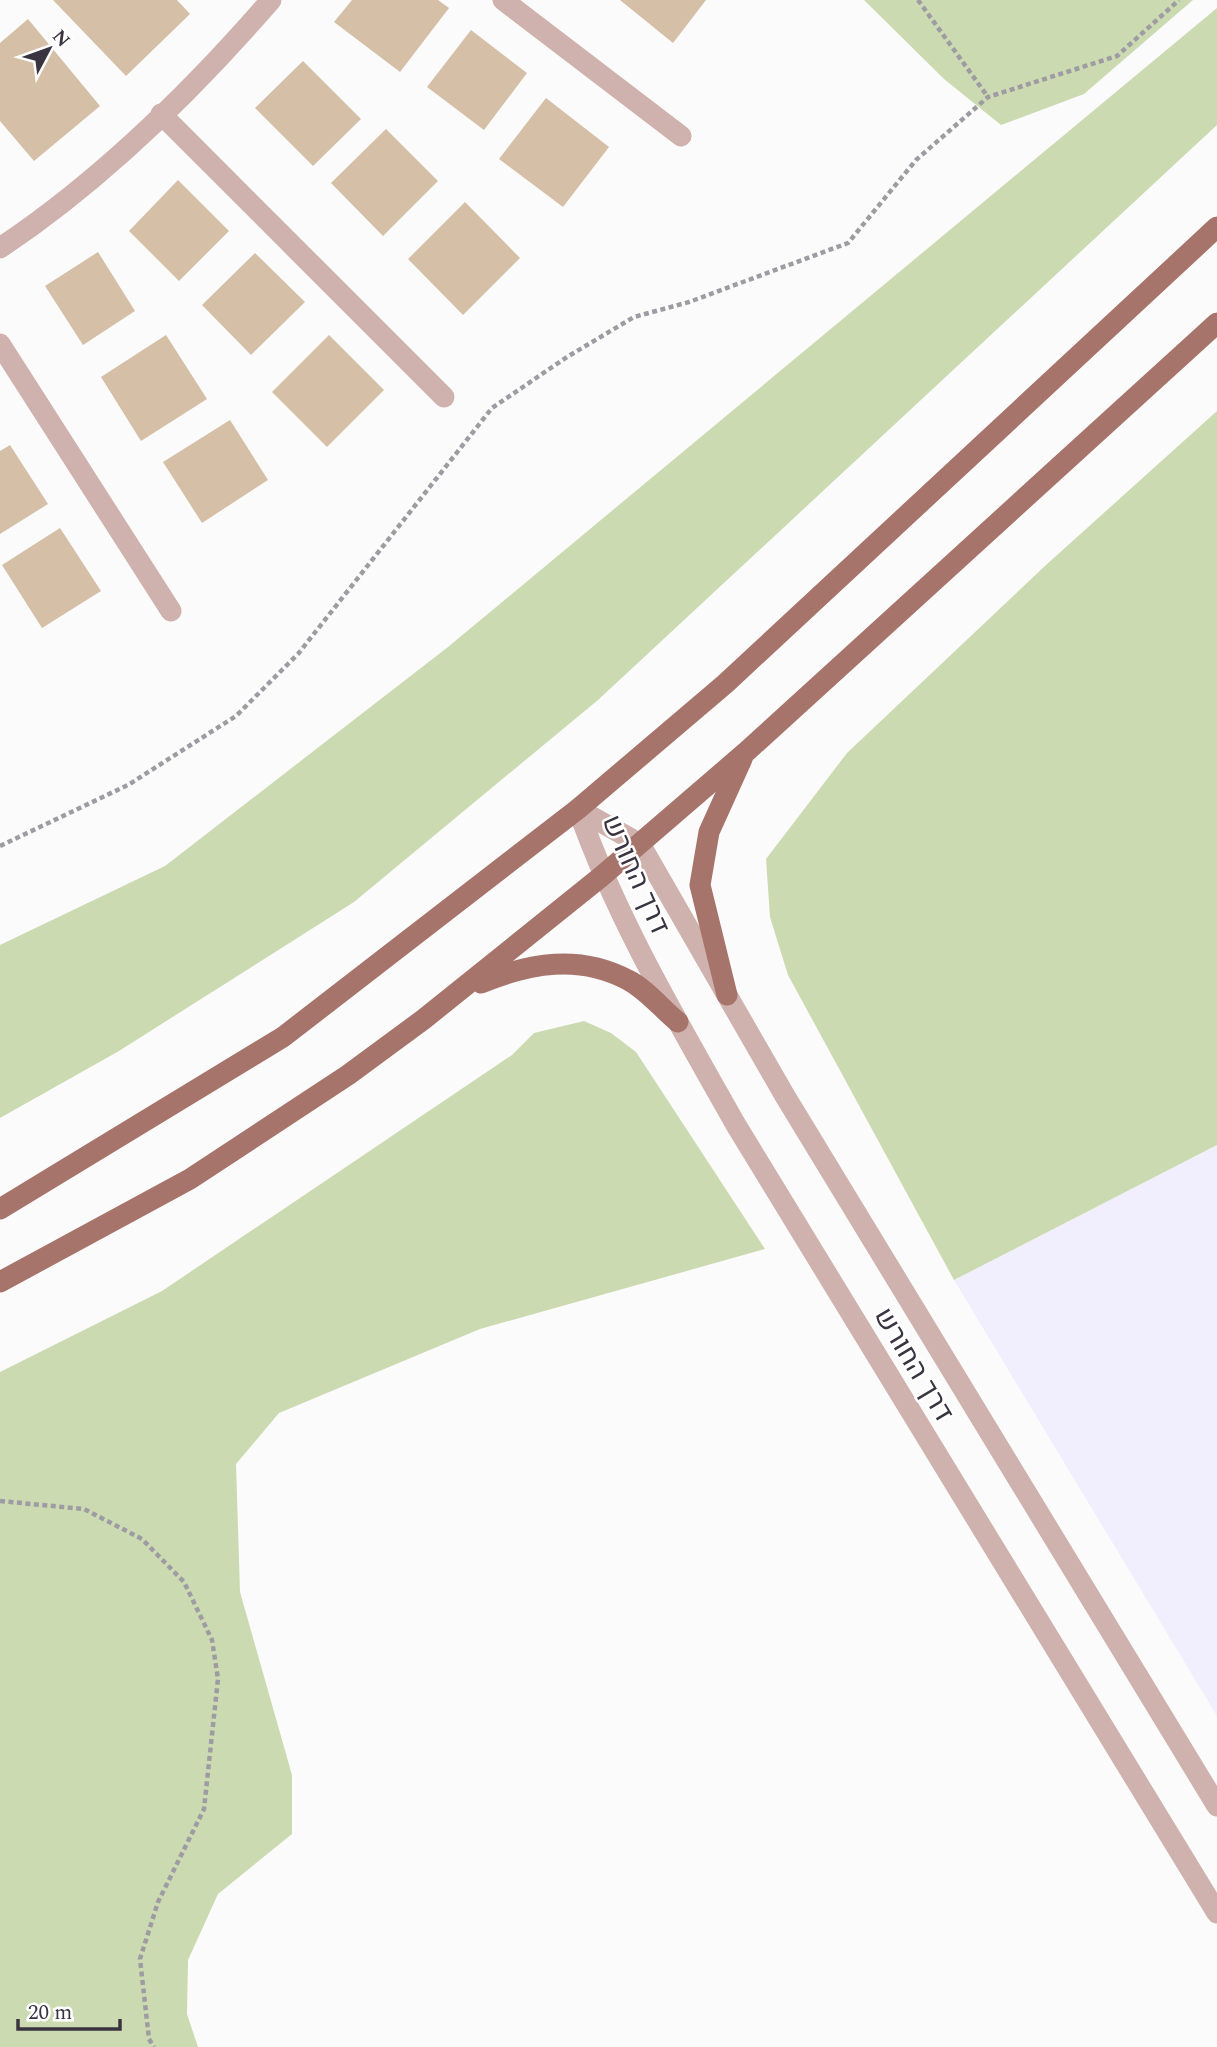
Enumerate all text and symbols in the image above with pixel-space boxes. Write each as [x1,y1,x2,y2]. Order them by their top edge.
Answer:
north arrow [14,14,84,84]
text: N [45,23,77,54]
street label: דרך החורש [590,808,681,941]
street label: דרך החורש [863,1299,965,1430]
scale bar [18,1988,119,2032]
text: 20 m [28,1997,72,2029]

